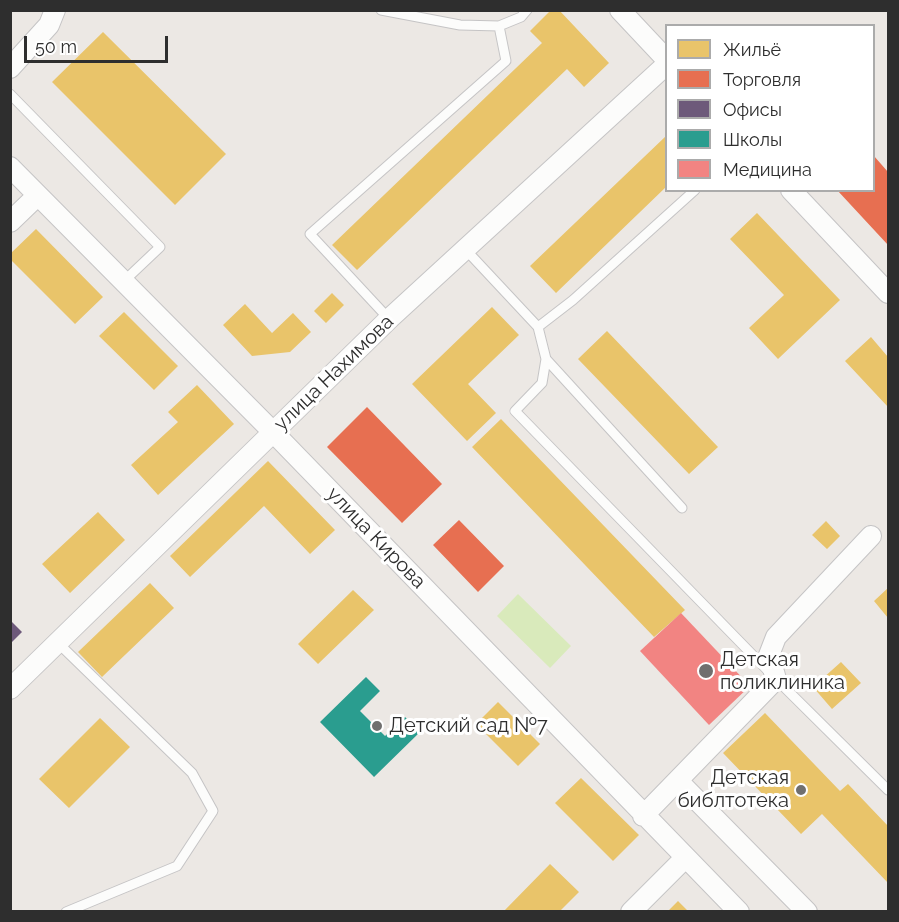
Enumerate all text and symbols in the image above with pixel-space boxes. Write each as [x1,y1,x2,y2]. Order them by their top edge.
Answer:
scale bar [27,24,171,62]
legend [665,24,875,192]
text: 50 m [35,36,77,57]
text: Жильё [723,39,781,60]
text: Торговля [723,69,801,90]
text: Офисы [723,99,782,120]
text: Школы [723,129,782,150]
text: Медицина [723,159,812,180]
street label: улица Нахимова [269,310,399,436]
street label: улица Кирова [321,482,431,594]
place label: Детская поликлиника [720,648,845,695]
marker: Детская поликлиника [697,662,715,680]
place label: Детский сад №7 [389,714,548,738]
marker: Детский сад №7 [370,719,384,733]
place label: Детская библтотека [677,766,789,813]
marker: Детская библтотека [794,783,808,797]

